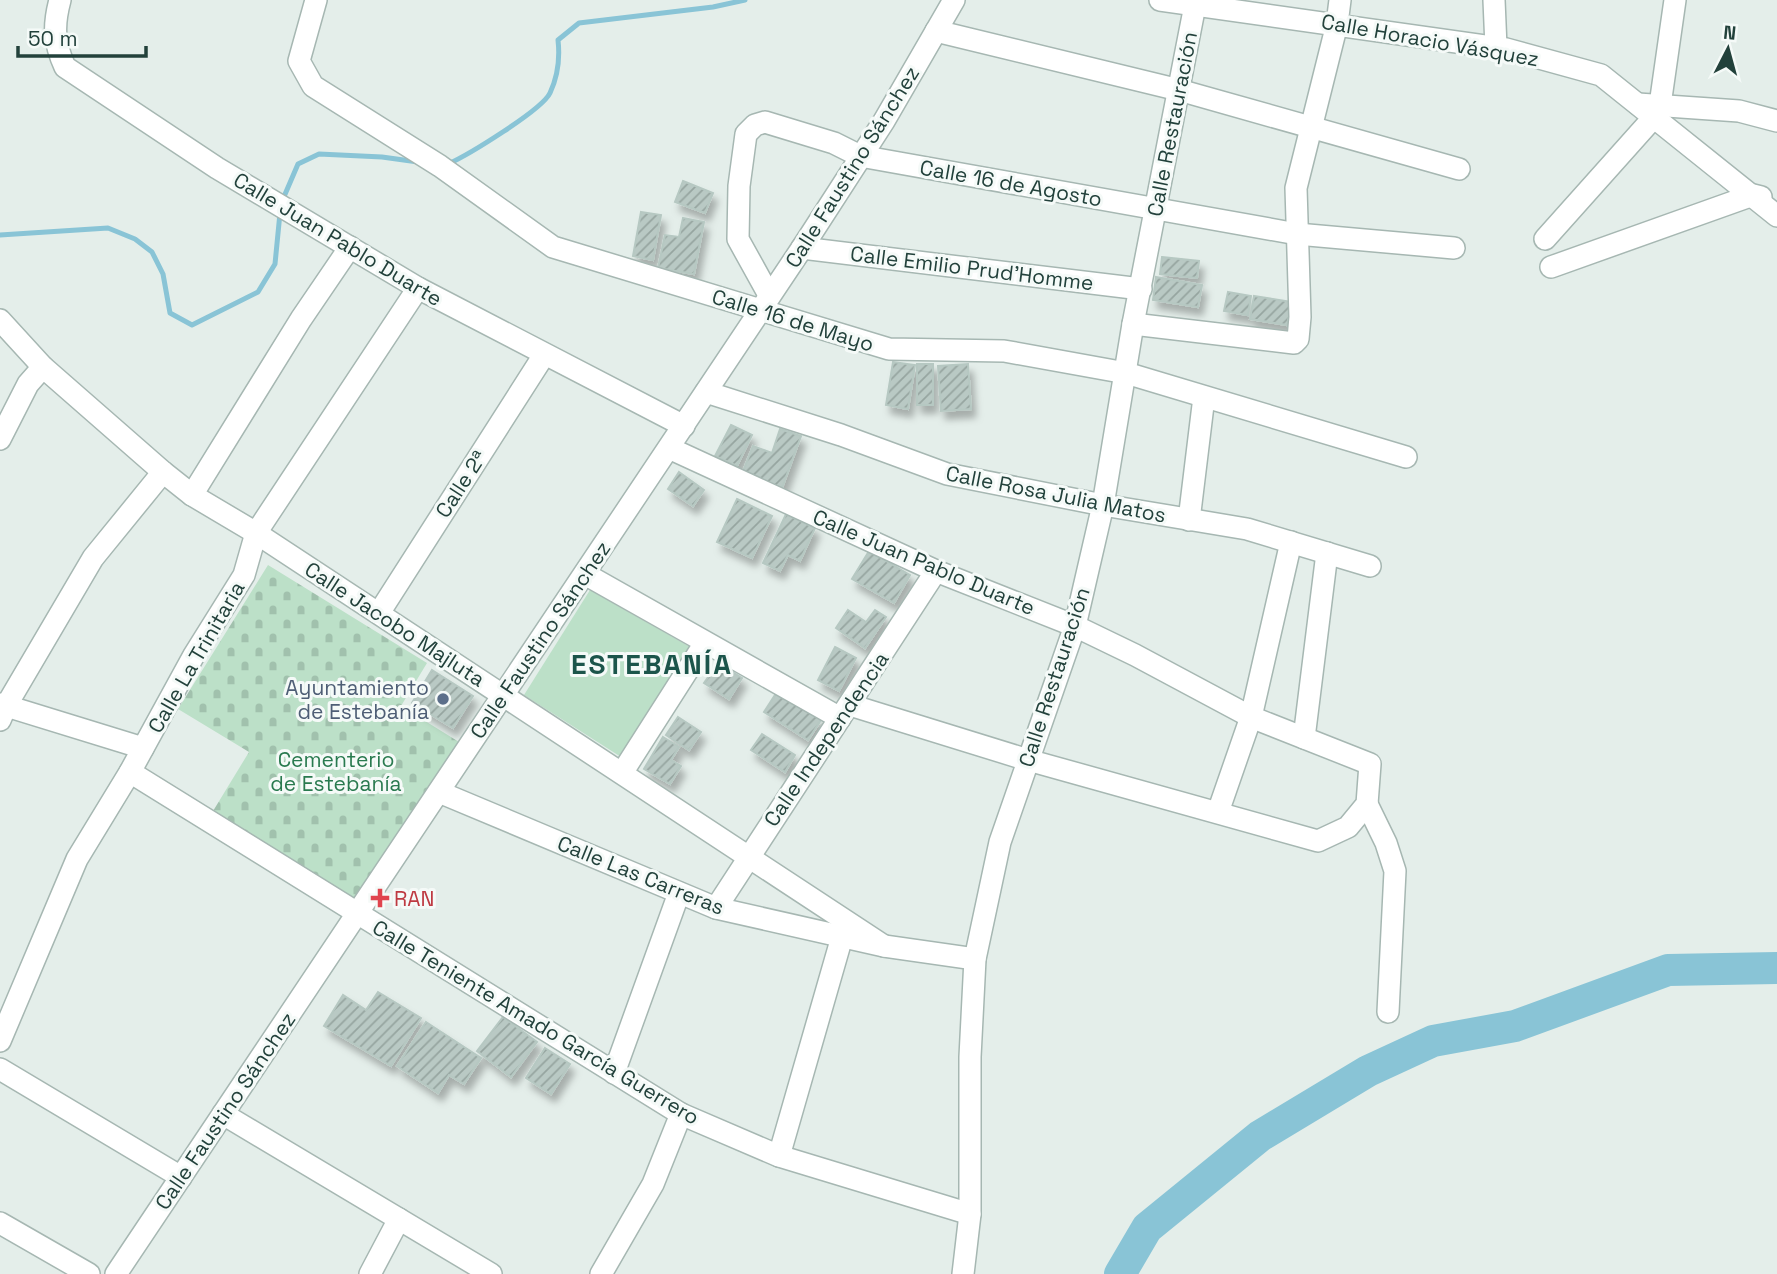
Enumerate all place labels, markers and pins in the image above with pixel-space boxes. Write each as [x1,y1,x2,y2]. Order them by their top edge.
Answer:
place label: Ayuntamiento de Estebanía [285,674,429,725]
marker: Ayuntamiento de Estebanía [435,691,451,707]
place label: RAN [394,885,434,912]
marker: RAN [372,890,388,906]

